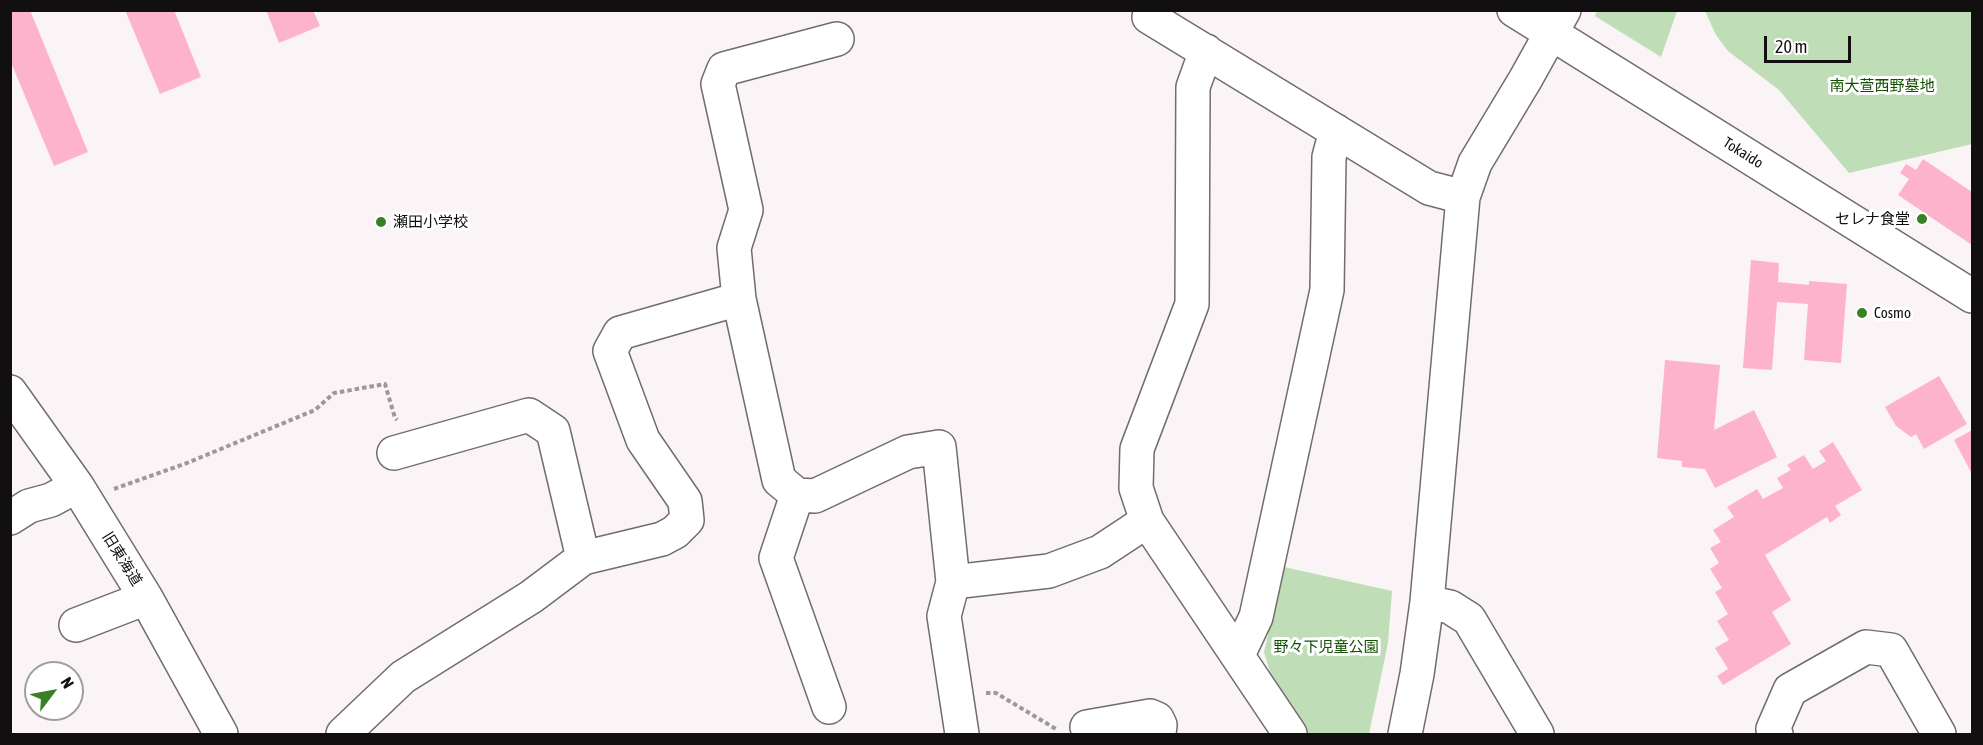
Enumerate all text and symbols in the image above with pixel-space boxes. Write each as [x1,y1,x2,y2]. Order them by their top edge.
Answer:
scale bar [1767,24,1854,62]
text: 20 m [1775,36,1807,57]
park label: 南大萱西野墓地 [1830,77,1934,95]
street label: Tokaido [1720,134,1766,172]
place label: セレナ食堂 [1835,210,1910,228]
marker: セレナ食堂 [1915,212,1929,226]
place label: 瀬田小学校 [393,213,468,231]
marker: 瀬田小学校 [374,215,388,229]
place label: Cosmo [1874,304,1911,322]
marker: Cosmo [1855,306,1869,320]
street label: 旧東海道 [98,529,146,589]
park label: 野々下児童公園 [1274,638,1378,656]
north arrow [24,661,84,721]
text: N [57,674,78,691]

